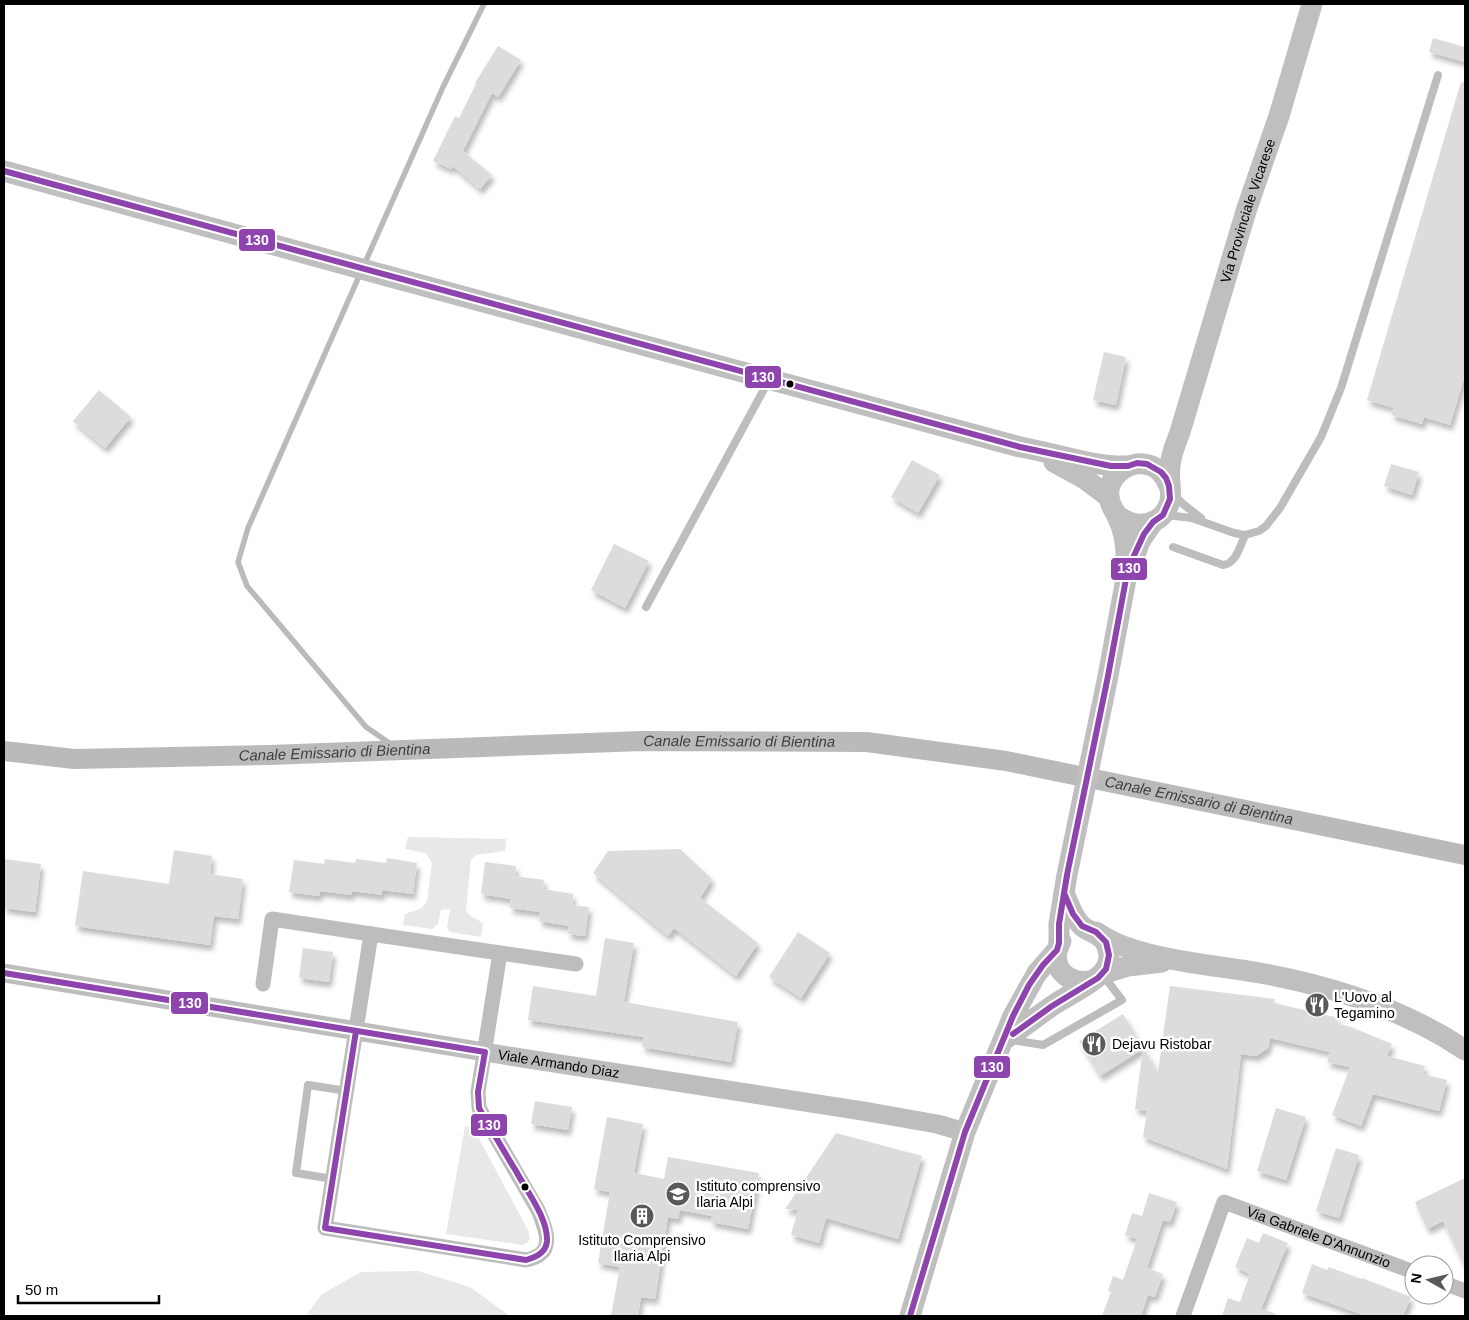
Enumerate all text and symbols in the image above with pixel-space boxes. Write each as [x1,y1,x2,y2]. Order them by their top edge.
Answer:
street label: Via Provinciale Vicarese [1217,136,1279,285]
line badge: 130 [238,228,276,252]
text: 130 [245,232,269,248]
line badge: 130 [744,365,782,389]
text: 130 [751,369,775,385]
unlabelled marker [785,379,795,389]
line badge: 130 [1110,557,1148,581]
text: 130 [1117,560,1141,576]
water label: Canale Emissario di Bientina [643,732,835,750]
water label: Canale Emissario di Bientina [238,740,431,764]
water label: Canale Emissario di Bientina [1103,772,1295,828]
place label: L'Uovo al Tegamino [1334,989,1395,1021]
line badge: 130 [170,991,209,1015]
restaurant icon: L'Uovo al Tegamino [1304,992,1330,1018]
text: 130 [178,995,202,1011]
restaurant icon: Dejavu Ristobar [1081,1031,1107,1057]
place label: Dejavu Ristobar [1112,1036,1212,1052]
street label: Viale Armando Diaz [497,1046,621,1081]
line badge: 130 [973,1055,1011,1079]
text: 130 [980,1059,1004,1075]
line badge: 130 [470,1113,508,1137]
text: 130 [477,1117,501,1133]
place label: Istituto comprensivo Ilaria Alpi [696,1178,821,1210]
school or university icon: Istituto comprensivo Ilaria Alpi [665,1181,691,1207]
unlabelled marker [520,1182,530,1192]
building icon: Istituto Comprensivo Ilaria Alpi [629,1203,655,1229]
street label: Via Gabriele D'Annunzio [1245,1203,1393,1271]
place label: Istituto Comprensivo Ilaria Alpi [578,1232,706,1264]
north arrow [1404,1255,1454,1305]
scale bar [18,1272,159,1304]
text: N [1407,1272,1425,1284]
text: 50 m [25,1281,58,1298]

